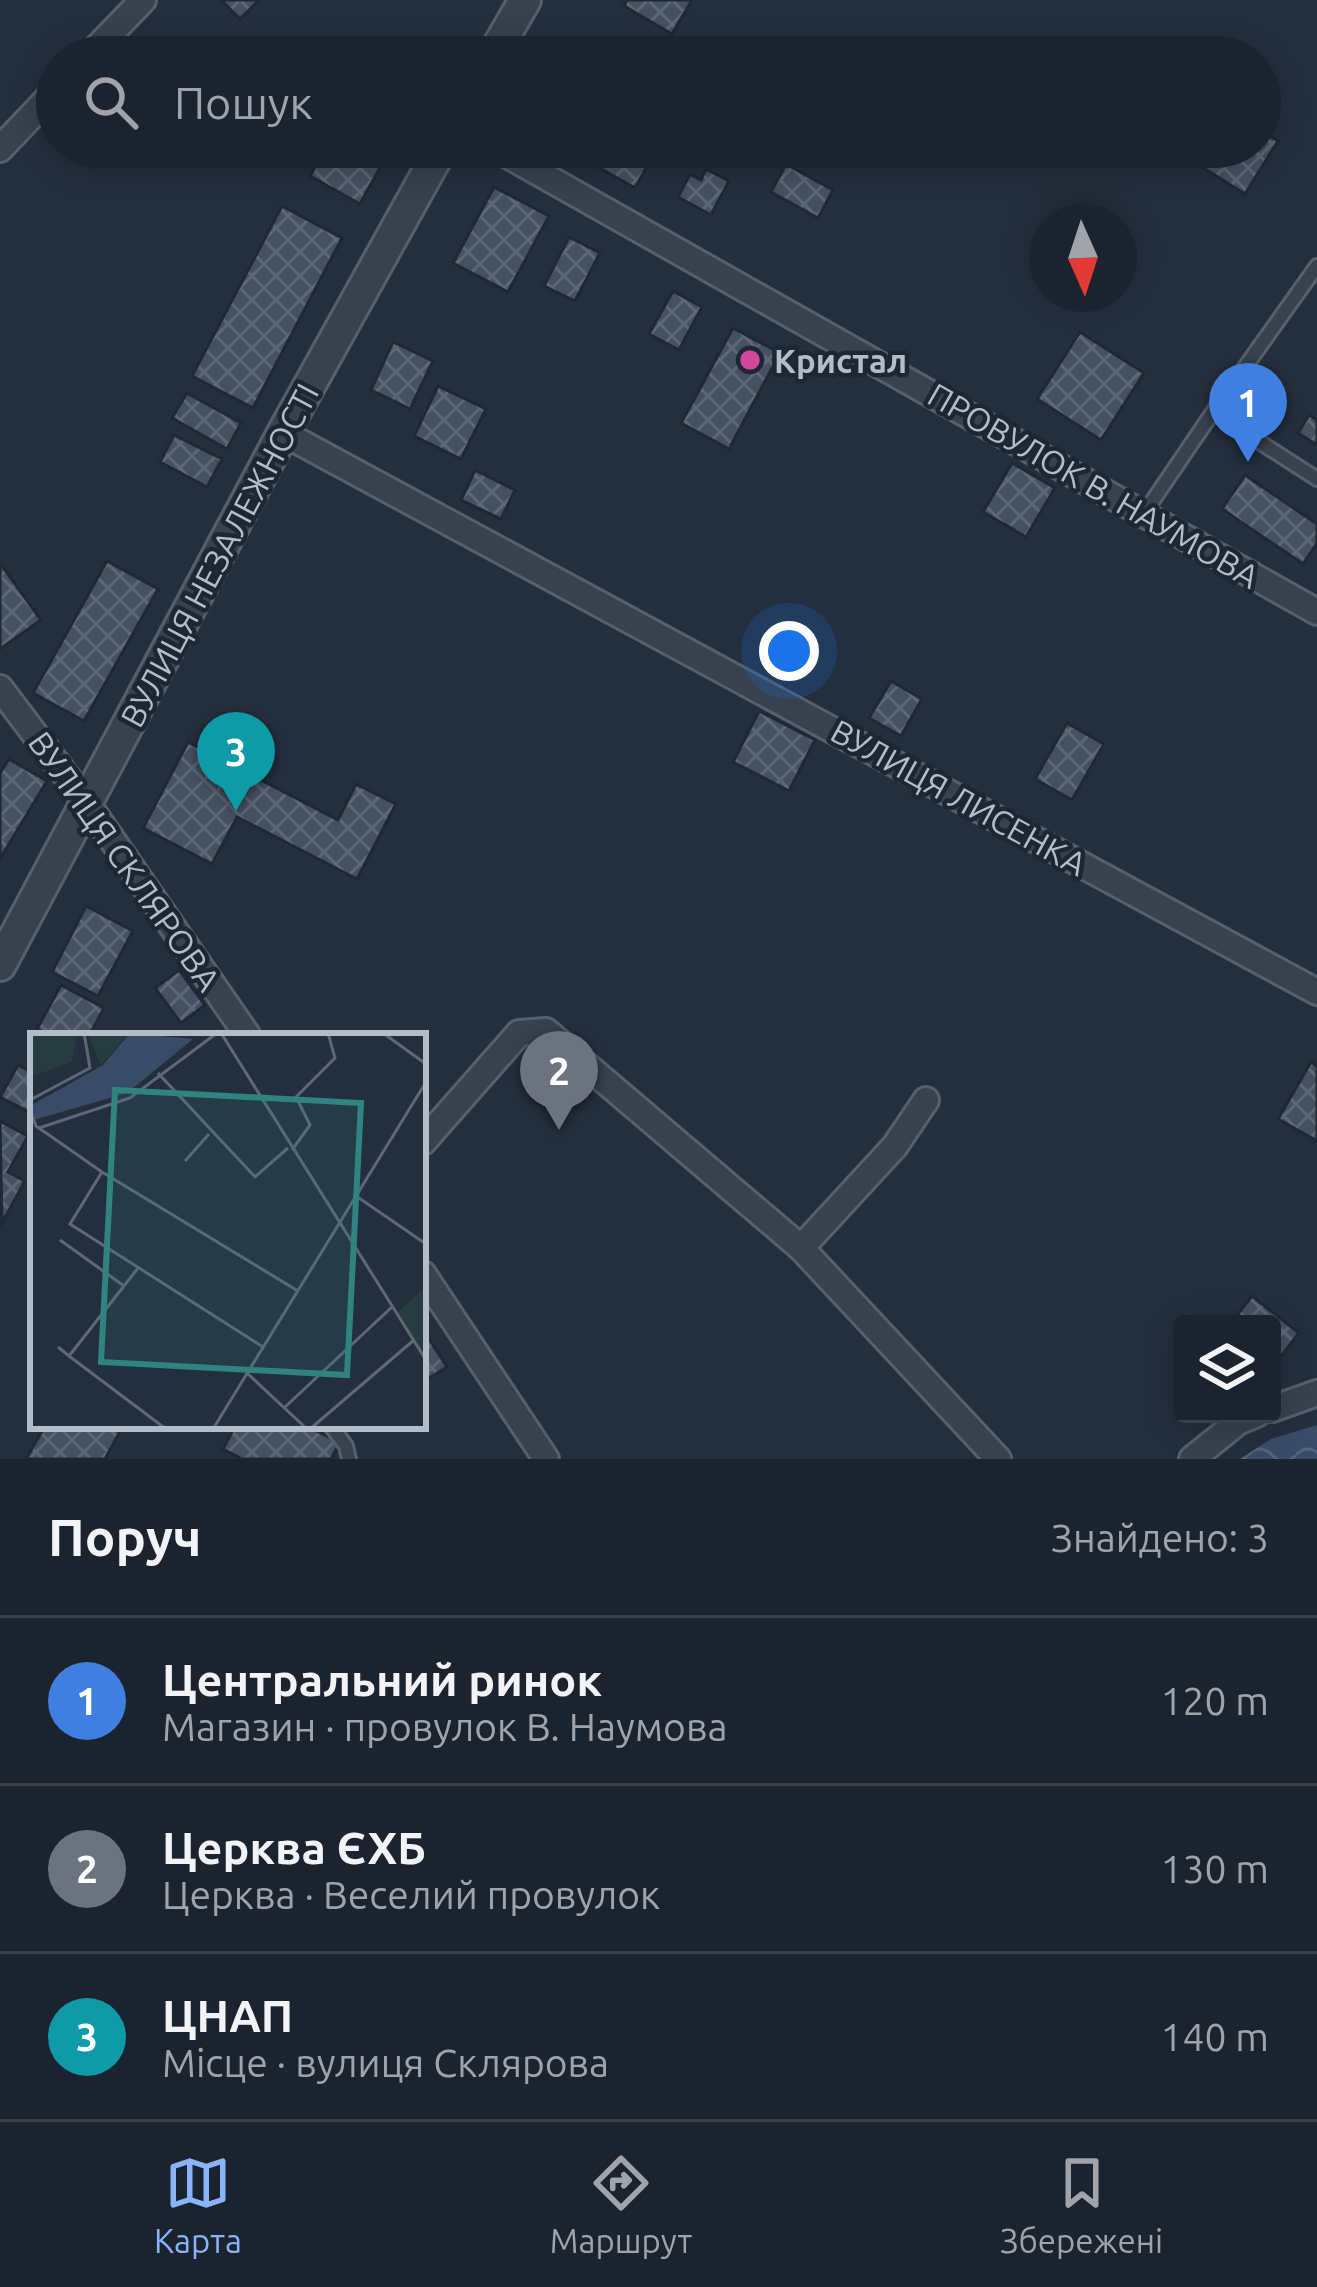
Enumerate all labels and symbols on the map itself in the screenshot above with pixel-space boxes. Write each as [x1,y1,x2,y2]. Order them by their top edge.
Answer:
north arrow [1029,204,1137,312]
place label: Кристал [774,342,907,379]
marker: Кристал [737,347,763,373]
pin: 1 [1209,363,1287,462]
street label: ПРОВУЛОК В. НАУМОВА [922,375,1266,595]
street label: ВУЛИЦЯ НЕЗАЛЕЖНОСТІ [113,377,325,733]
your location [759,621,819,681]
pin: 3 [197,712,275,811]
street label: ВУЛИЦЯ ЛИСЕНКА [825,712,1093,883]
street label: ВУЛИЦЯ СКЛЯРОВА [22,724,229,998]
pin: 2 [520,1031,598,1130]
inset map [30,1033,426,1429]

